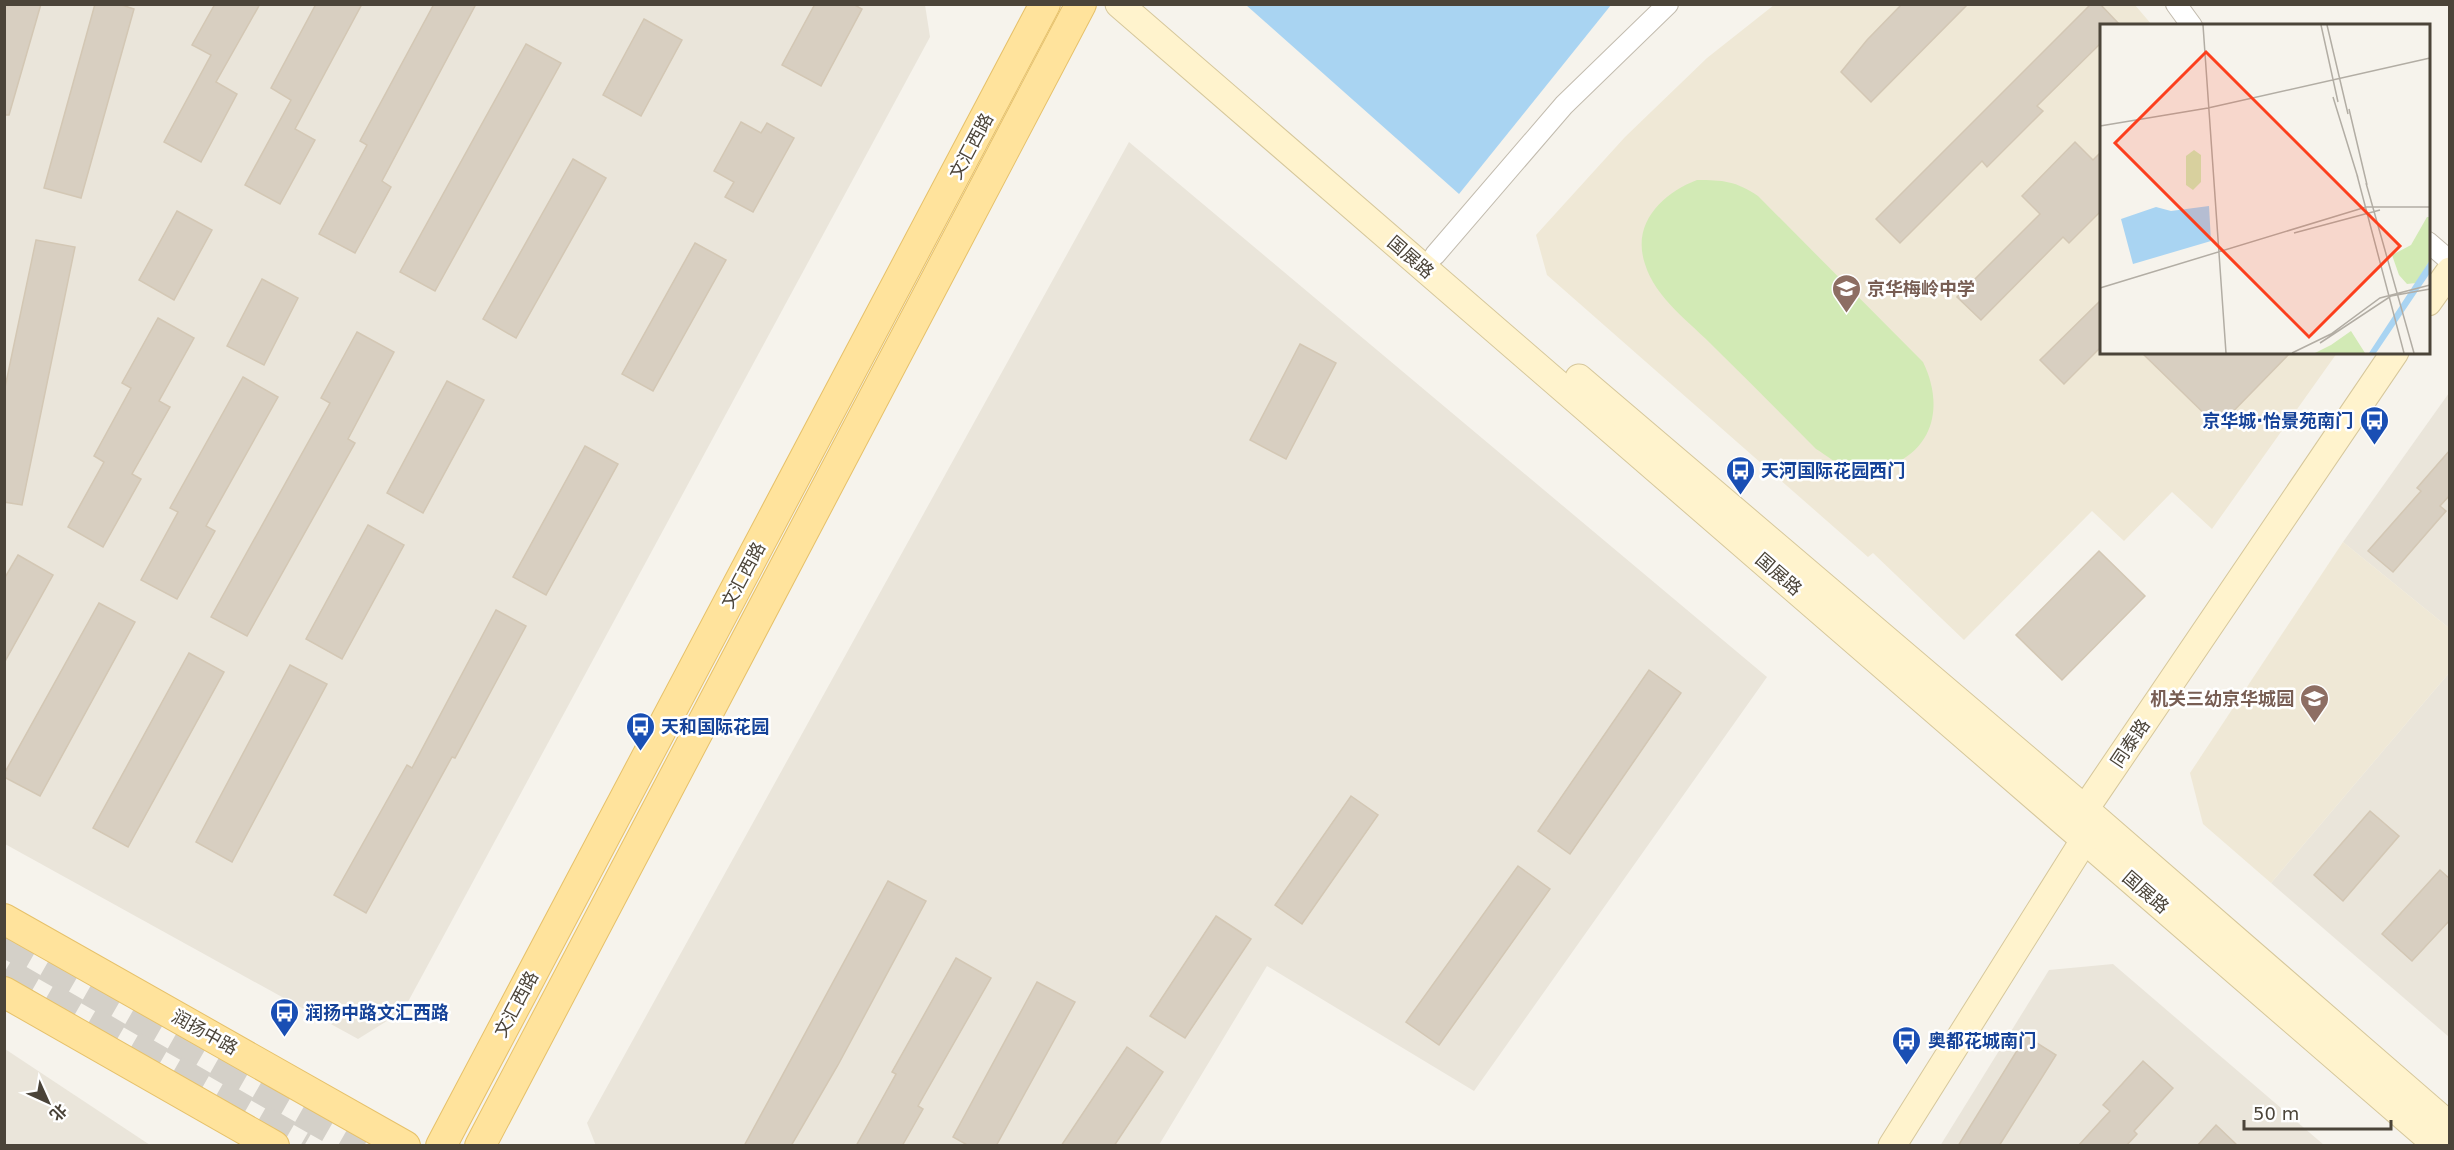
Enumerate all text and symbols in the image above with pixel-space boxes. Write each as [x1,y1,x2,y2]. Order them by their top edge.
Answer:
inset map [2100,24,2430,354]
street label: 文汇西路 [945,109,997,183]
street label: 国展路 [1384,231,1438,283]
school or university icon: 京华梅岭中学 [1830,272,1862,314]
place label: 京华梅岭中学 [1867,278,1975,299]
bus stop icon: 京华城·怡景苑南门 [2358,404,2390,446]
place label: 京华城·怡景苑南门 [2202,410,2353,431]
bus stop icon: 天河国际花园西门 [1724,454,1756,496]
place label: 天河国际花园西门 [1761,460,1905,481]
street label: 文汇西路 [717,538,769,612]
street label: 国展路 [1752,548,1806,600]
school or university icon: 机关三幼京华城园 [2299,682,2331,724]
place label: 机关三幼京华城园 [2150,688,2294,709]
bus stop icon: 天和国际花园 [624,710,656,752]
street label: 同泰路 [2106,715,2154,771]
place label: 天和国际花园 [661,716,769,737]
street label: 国展路 [2119,866,2173,918]
street label: 文汇西路 [490,967,542,1041]
bus stop icon: 润扬中路文汇西路 [268,996,300,1038]
place label: 润扬中路文汇西路 [305,1002,449,1023]
street label: 润扬中路 [168,1005,242,1059]
bus stop icon: 奥都花城南门 [1891,1024,1923,1066]
place label: 奥都花城南门 [1928,1030,2036,1051]
north arrow [18,1072,78,1132]
scale bar [2244,1093,2391,1131]
text: 北 [46,1100,71,1125]
text: 50 m [2253,1103,2299,1124]

